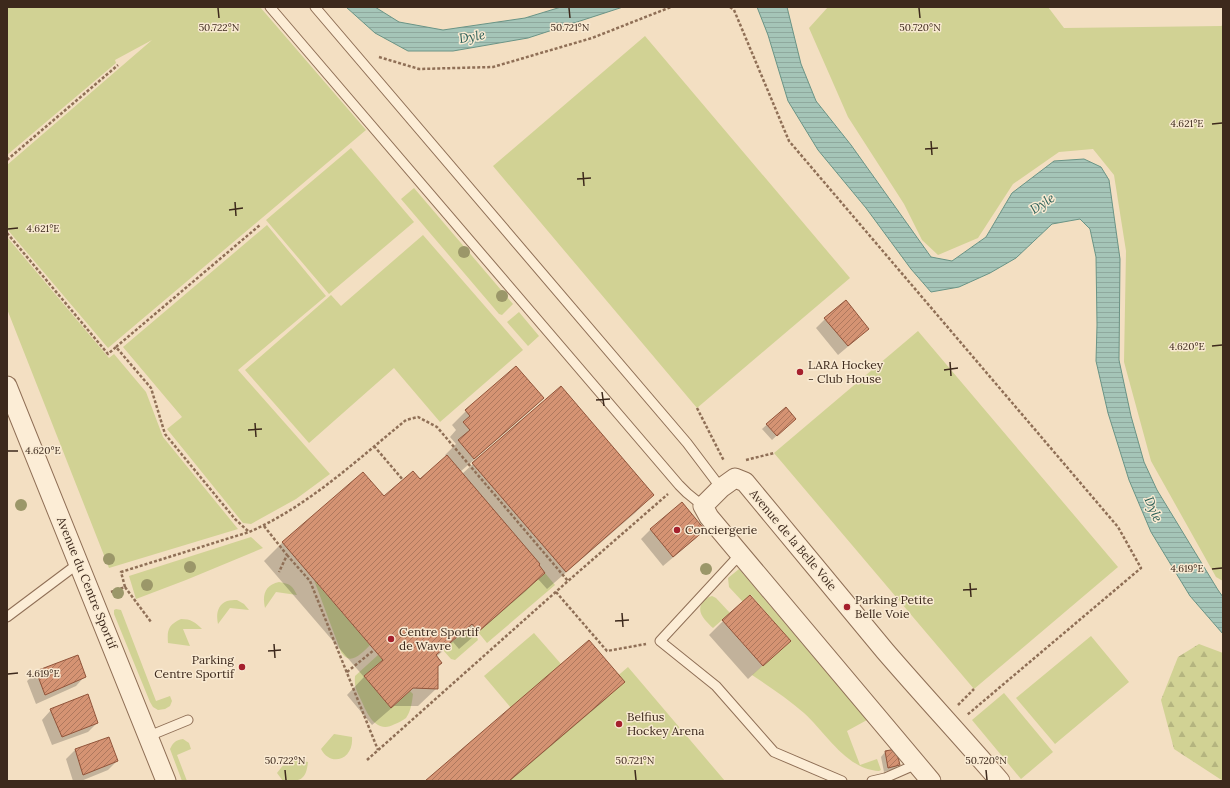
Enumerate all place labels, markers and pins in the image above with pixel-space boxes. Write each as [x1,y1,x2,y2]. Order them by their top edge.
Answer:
place label: LARA Hockey - Club House [808,357,884,386]
marker: LARA Hockey - Club House [795,367,805,377]
place label: Conciergerie [685,522,758,537]
marker: Conciergerie [672,525,682,535]
place label: Parking Petite Belle Voie [855,592,934,621]
marker: Parking Petite Belle Voie [842,602,852,612]
place label: Centre Sportif de Wavre [399,624,480,653]
marker: Centre Sportif de Wavre [386,634,396,644]
place label: Parking Centre Sportif [154,652,235,681]
marker: Parking Centre Sportif [237,662,247,672]
place label: Belfius Hockey Arena [627,709,704,738]
marker: Belfius Hockey Arena [614,719,624,729]

